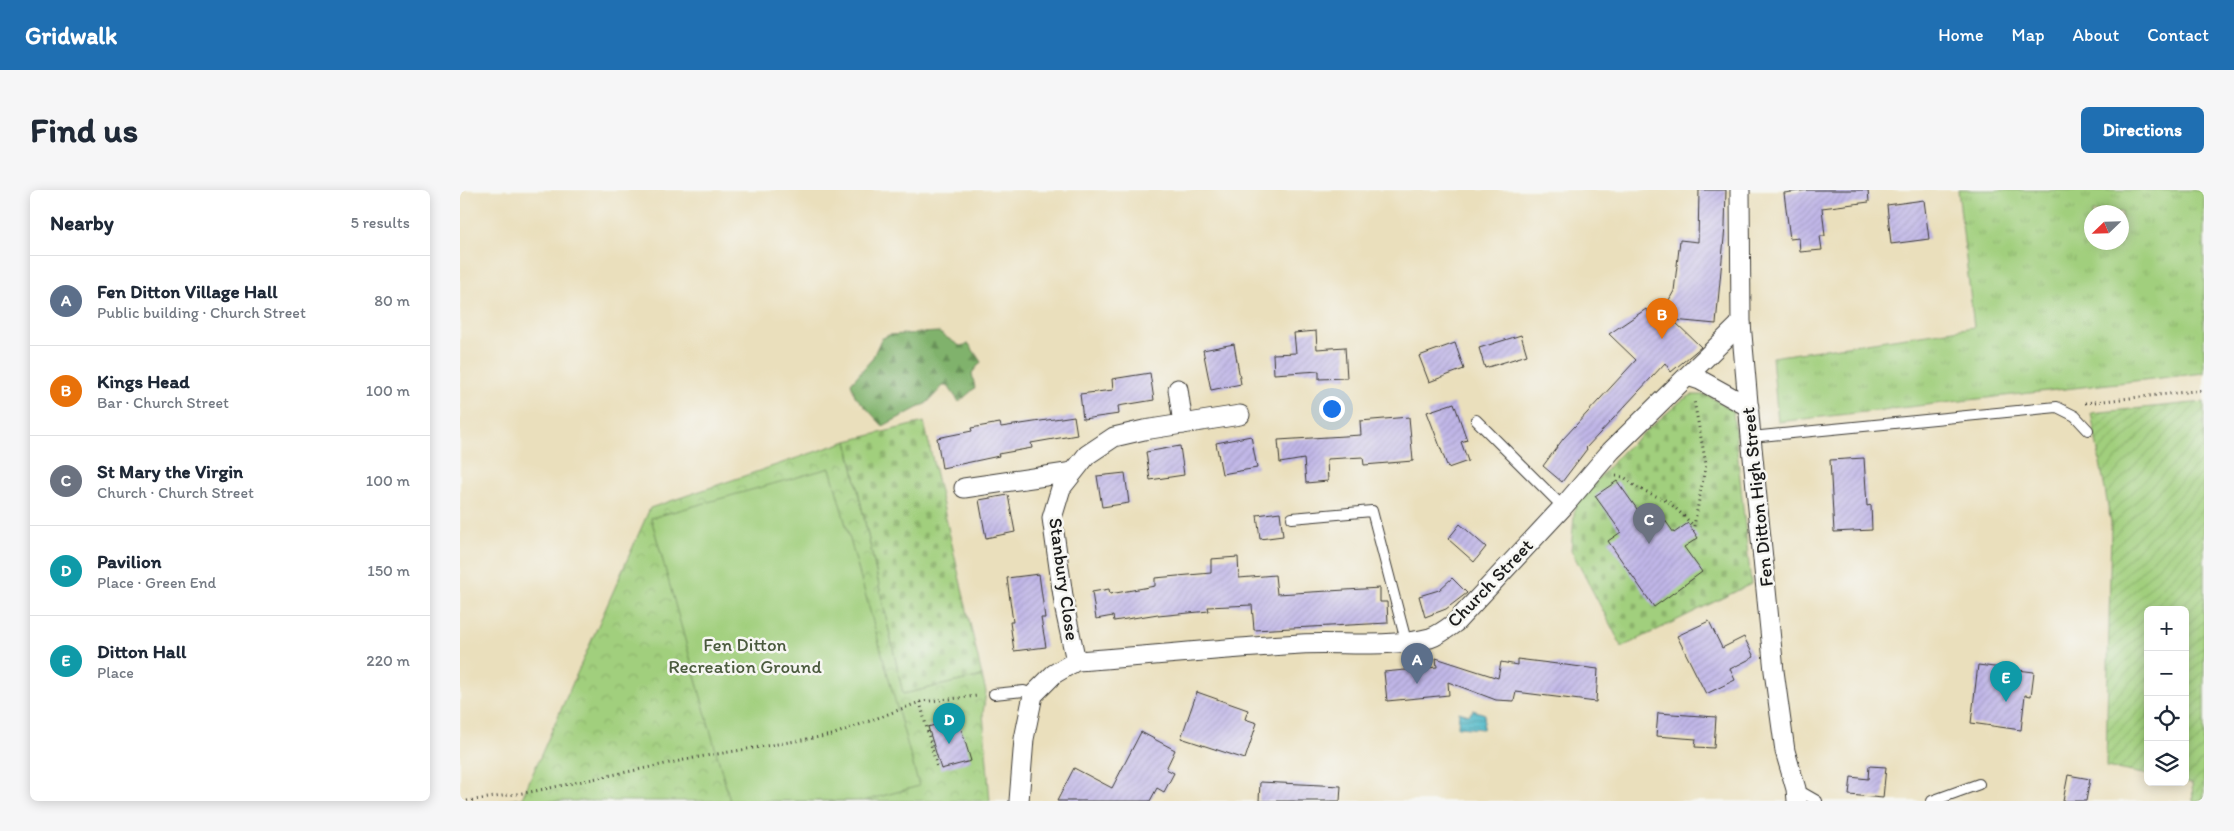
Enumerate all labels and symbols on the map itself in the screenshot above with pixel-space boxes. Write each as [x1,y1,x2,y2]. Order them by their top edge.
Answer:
north arrow [2084,205,2129,250]
pin: B [1646,298,1678,339]
your location [1319,396,1345,422]
street label: Fen Ditton High Street [1736,406,1778,588]
pin: C [1633,503,1665,544]
street label: Stanbury Close [1044,516,1084,642]
street label: Church Street [1442,534,1538,632]
park label: Fen Ditton Recreation Ground [668,633,822,678]
pin: A [1401,643,1433,684]
pin: E [1990,661,2022,702]
pin: D [933,703,965,744]

